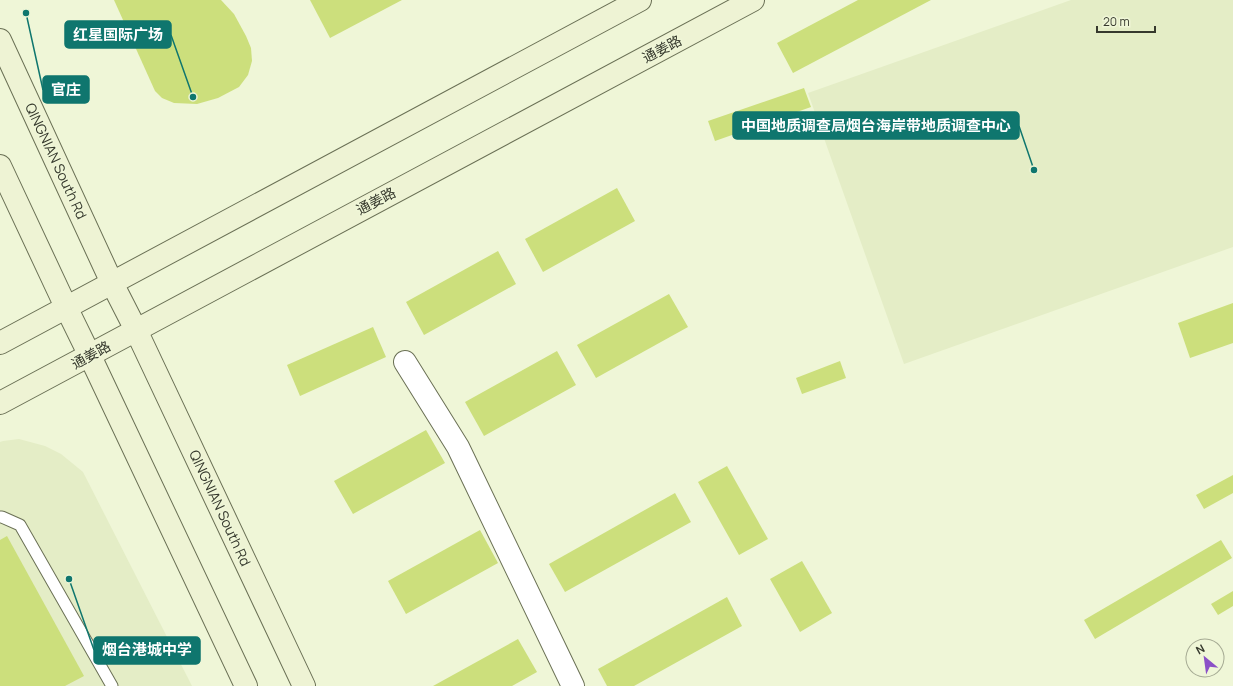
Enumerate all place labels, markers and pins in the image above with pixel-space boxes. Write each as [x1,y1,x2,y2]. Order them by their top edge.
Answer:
callout: 红星国际广场 [65,21,171,48]
callout: 官庄 [43,76,89,103]
callout: 中国地质调查局烟台海岸带地质调查中心 [733,112,1019,139]
callout: 烟台港城中学 [94,637,200,664]

